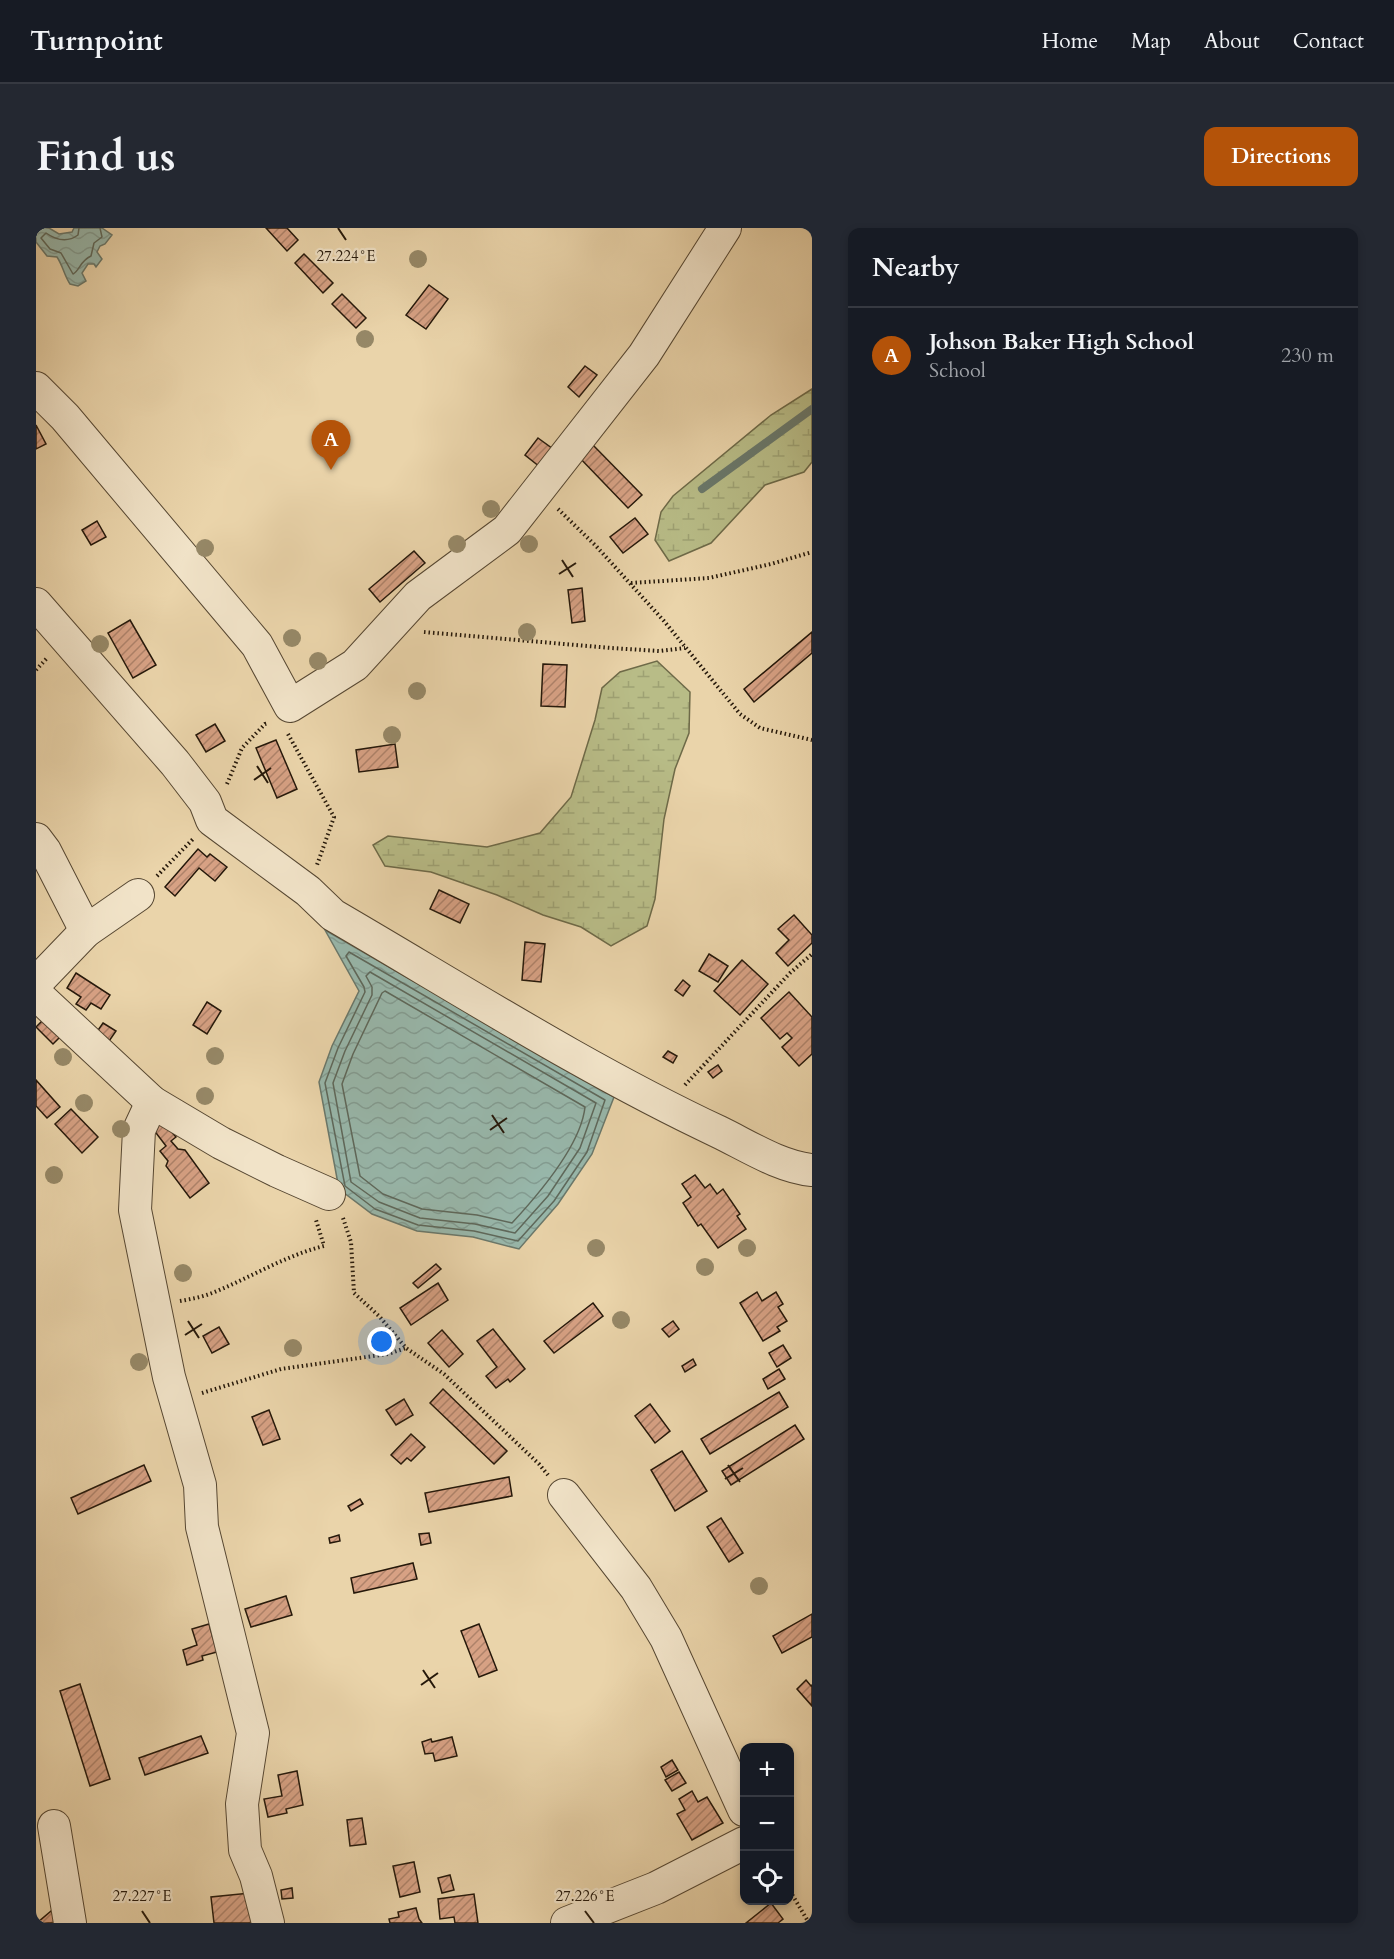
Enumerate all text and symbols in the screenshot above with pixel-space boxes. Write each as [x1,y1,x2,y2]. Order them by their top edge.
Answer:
text: Turnpoint [30,22,163,60]
text: Home [1042,27,1098,56]
text: Map [1131,27,1171,56]
text: About [1204,27,1260,56]
text: Contact [1293,27,1364,56]
button: Directions [1204,127,1358,186]
text: Find us [36,128,176,185]
text: 27.224°E [316,246,376,266]
text: Nearby [872,250,960,285]
text: Johson Baker High School [929,327,1194,357]
text: A [884,342,899,369]
text: 230 m [1281,342,1334,369]
text: School [929,357,986,384]
pin: A [312,420,350,470]
your location [367,1327,396,1356]
map controls [740,1743,794,1905]
button: + [740,1743,794,1797]
button: − [740,1797,794,1851]
button: locate [740,1851,794,1905]
text: 27.227°E [112,1886,172,1906]
text: 27.226°E [555,1886,615,1906]

